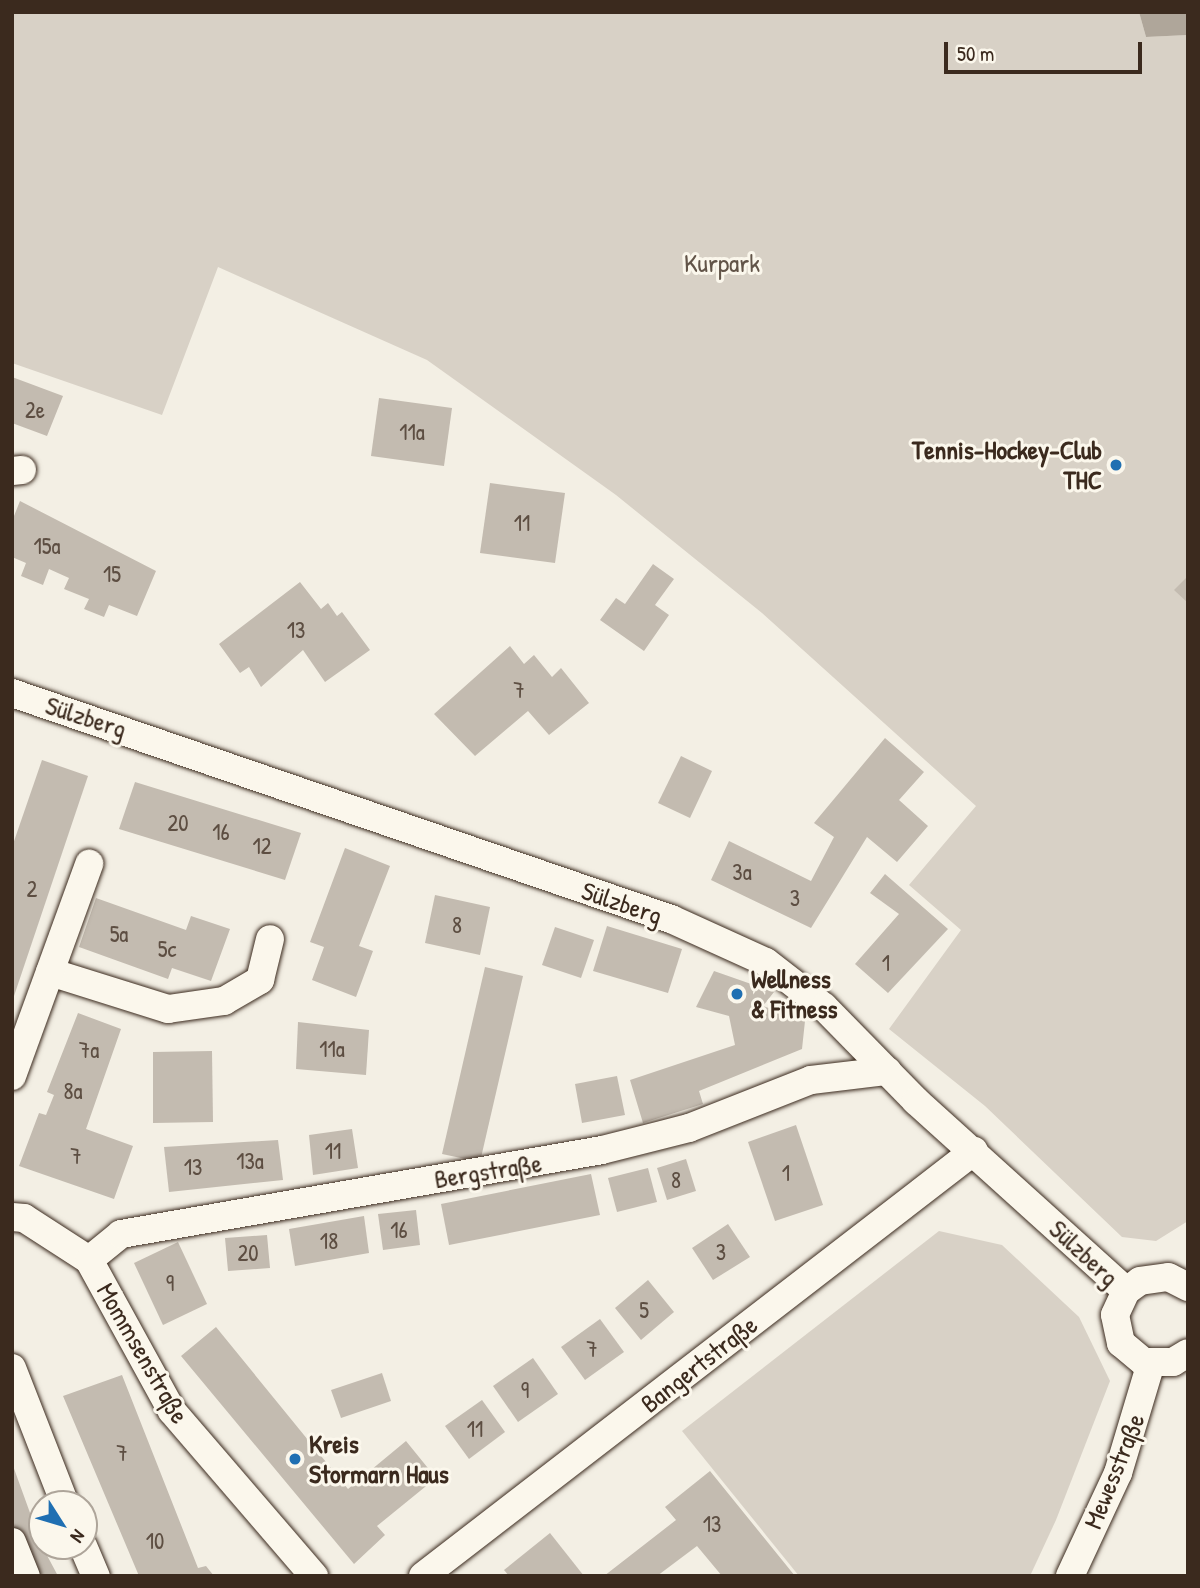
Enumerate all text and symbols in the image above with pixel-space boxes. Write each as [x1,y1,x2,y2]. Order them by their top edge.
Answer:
scale bar [948,28,1146,72]
text: 50 m [957,39,994,68]
park label: Kurpark [684,247,760,279]
house number: 2e [25,396,45,424]
house number: 11a [399,418,425,446]
place label: Tennis-Hockey-Club THC [912,434,1102,496]
marker: Tennis-Hockey-Club THC [1108,457,1124,473]
house number: 11 [514,509,530,537]
house number: 15a [33,532,61,560]
house number: 15 [103,560,121,588]
house number: 13 [287,616,305,644]
house number: 7 [513,676,525,704]
street label: Sülzberg [42,689,130,745]
house number: 20 [167,809,189,837]
house number: 16 [212,818,230,846]
house number: 12 [252,832,272,860]
house number: 3a [732,858,752,886]
house number: 2 [27,875,37,903]
street label: Sülzberg [578,875,666,931]
house number: 3 [790,884,800,912]
house number: 8 [452,911,462,939]
house number: 5a [110,920,128,948]
house number: 5c [158,935,176,963]
house number: 1 [882,949,890,977]
place label: Wellness & Fitness [751,963,837,1024]
marker: Wellness & Fitness [729,986,745,1002]
house number: 11a [319,1035,345,1063]
house number: 7a [79,1036,99,1064]
house number: 8a [64,1077,82,1105]
house number: 11 [325,1137,341,1165]
house number: 7 [70,1142,82,1170]
house number: 13a [236,1147,264,1175]
street label: Bergstraße [432,1147,544,1195]
house number: 13 [184,1153,202,1181]
house number: 1 [782,1159,790,1187]
house number: 8 [671,1166,681,1194]
street label: Sülzberg [1043,1213,1125,1293]
house number: 16 [390,1216,408,1244]
house number: 18 [320,1227,338,1255]
house number: 3 [716,1238,726,1266]
house number: 20 [237,1239,259,1267]
house number: 9 [166,1269,174,1297]
street label: Mommsenstraße [90,1277,196,1429]
house number: 5 [639,1296,649,1324]
street label: Bangertstraße [635,1309,763,1419]
house number: 7 [586,1335,598,1363]
house number: 9 [521,1376,529,1404]
street label: Mewesstraße [1077,1409,1151,1533]
house number: 11 [467,1415,483,1443]
place label: Kreis Stormarn Haus [309,1428,449,1490]
house number: 7 [116,1439,128,1467]
marker: Kreis Stormarn Haus [287,1451,303,1467]
north arrow [28,1490,98,1560]
house number: 13 [703,1510,721,1538]
text: N [65,1525,92,1548]
house number: 10 [146,1527,164,1555]

